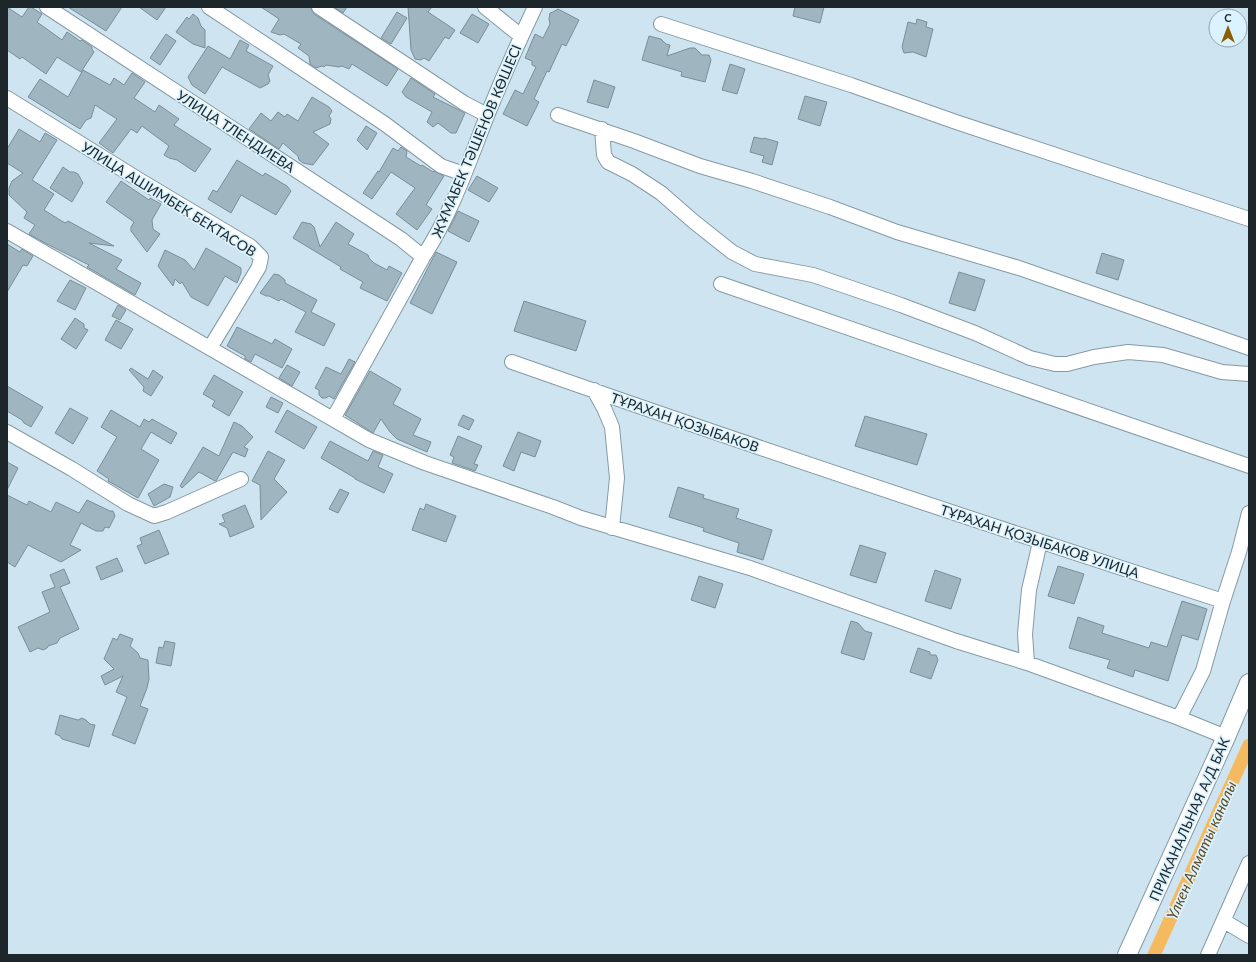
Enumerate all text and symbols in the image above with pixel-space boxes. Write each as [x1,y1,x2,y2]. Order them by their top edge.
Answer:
north arrow [1208,8,1248,48]
text: С [1224,11,1232,24]
street label: ЖҰМАБЕК ТӘШЕНОВ КӨШЕСІ [428,42,524,240]
street label: УЛИЦА ТЛЕНДИЕВА [174,86,299,176]
street label: УЛИЦА АШИМБЕК БЕКТАСОВ [79,138,259,260]
street label: ТҰРАХАН ҚОЗЫБАКОВ [609,389,761,455]
street label: ТҰРАХАН ҚОЗЫБАКОВ УЛИЦА [938,501,1142,581]
street label: ПРИКАНАЛЬНАЯ А/Д БАК [1145,734,1233,903]
water label: Үлкен Алматы каналы [1162,778,1240,922]

